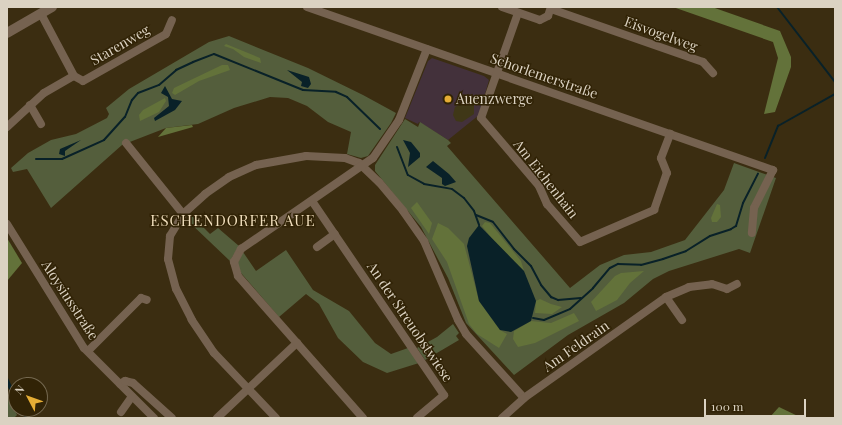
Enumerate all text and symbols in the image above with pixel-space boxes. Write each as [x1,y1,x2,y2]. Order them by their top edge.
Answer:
street label: Eisvogelweg [622,13,700,55]
street label: Starenweg [87,21,153,69]
street label: Schorlemerstraße [488,50,600,102]
place label: Auenzwerge [456,91,533,107]
marker: Auenzwerge [443,94,453,104]
street label: Am Eichenhain [510,136,582,222]
district label: ESCHENDORFER AUE [150,212,316,230]
street label: Aloysiusstraße [38,257,102,343]
street label: An der Streuobstwiese [364,259,456,385]
street label: Am Feldrain [540,317,612,375]
north arrow [8,377,48,417]
text: N [11,382,28,397]
scale bar [706,391,808,417]
text: 100 m [711,398,743,414]

